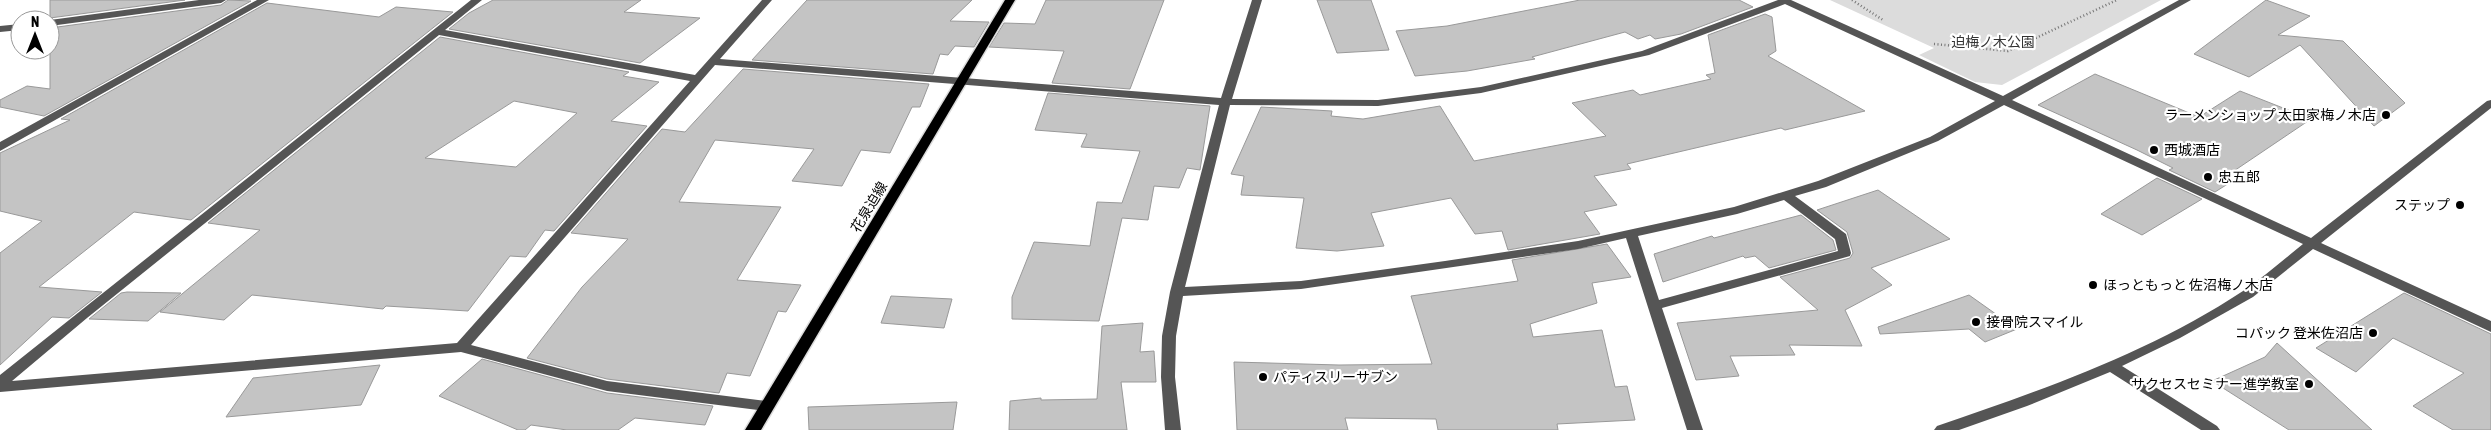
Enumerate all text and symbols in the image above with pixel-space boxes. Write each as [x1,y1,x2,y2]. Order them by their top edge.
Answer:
north arrow [10,10,60,60]
text: N [31,14,39,30]
park label: 迫梅ノ木公園 [1951,34,2035,50]
place label: ラーメンショップ 太田家梅ノ木店 [2165,107,2376,123]
marker: ラーメンショップ 太田家梅ノ木店 [2380,109,2392,121]
place label: 西城酒店 [2164,142,2220,158]
marker: 西城酒店 [2148,144,2160,156]
place label: 忠五郎 [2218,169,2260,185]
marker: 忠五郎 [2202,171,2214,183]
street label: 花泉迫線 [848,179,890,235]
place label: ステップ [2394,197,2450,213]
marker: ステップ [2454,199,2466,211]
place label: ほっともっと 佐沼梅ノ木店 [2103,277,2273,293]
marker: ほっともっと 佐沼梅ノ木店 [2087,279,2099,291]
place label: 接骨院スマイル [1986,314,2084,330]
marker: 接骨院スマイル [1970,316,1982,328]
place label: コパック 登米佐沼店 [2235,325,2363,341]
marker: コパック 登米佐沼店 [2367,327,2379,339]
place label: パティスリーサブン [1273,369,1398,385]
marker: パティスリーサブン [1257,371,1269,383]
place label: サクセスセミナー進学教室 [2131,376,2299,392]
marker: サクセスセミナー進学教室 [2303,378,2315,390]

